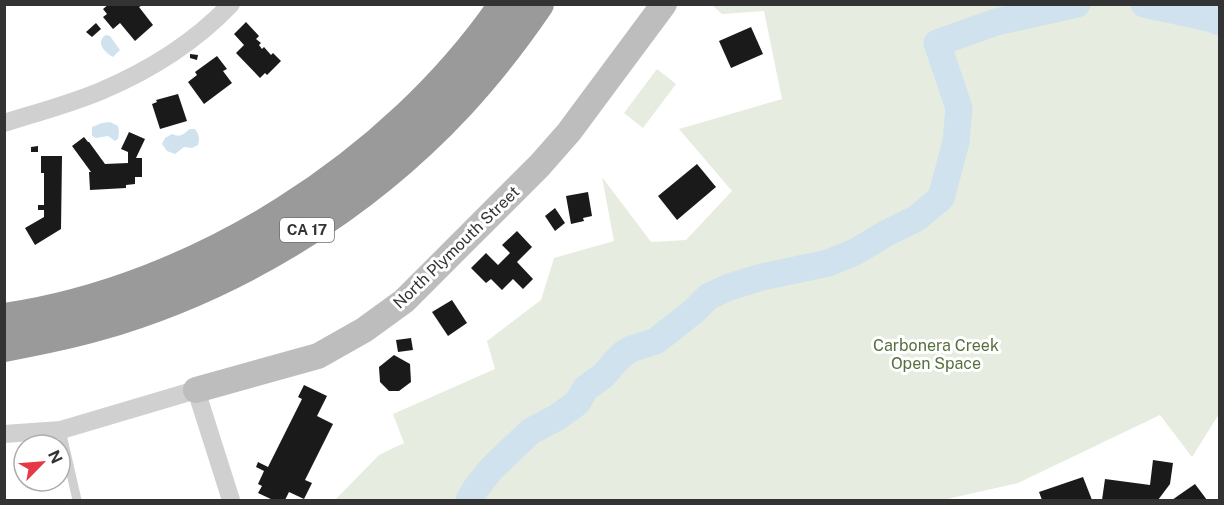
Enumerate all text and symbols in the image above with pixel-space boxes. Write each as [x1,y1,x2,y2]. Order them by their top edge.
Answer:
street label: North Plymouth Street [389,182,523,312]
road number: CA 17 [280,218,334,242]
park label: Carbonera Creek Open Space [873,336,999,373]
north arrow [12,433,72,493]
text: N [44,447,66,467]

